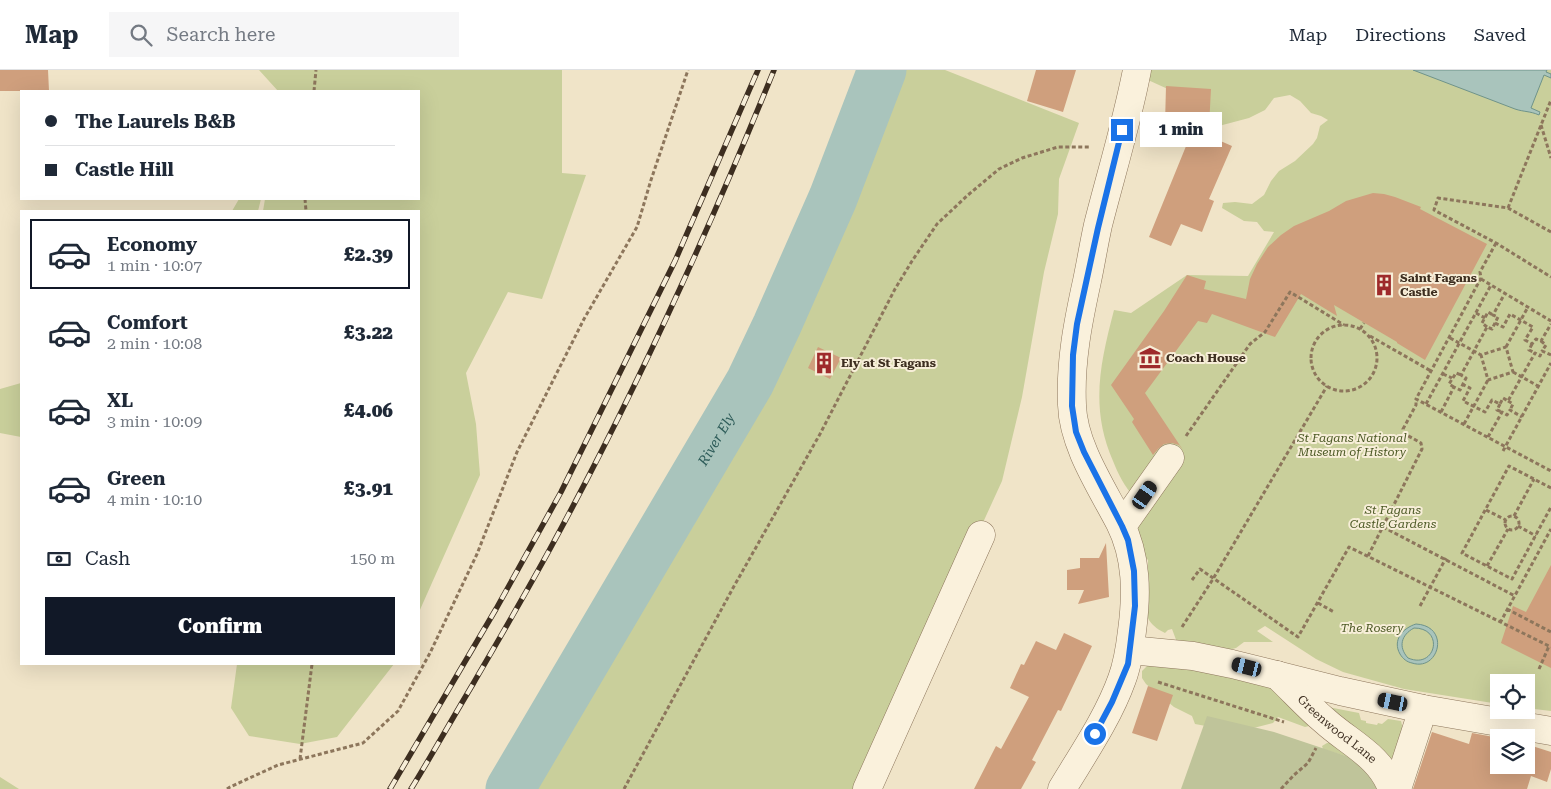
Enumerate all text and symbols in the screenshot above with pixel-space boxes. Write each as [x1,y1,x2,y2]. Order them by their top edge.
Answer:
search box [109,12,459,57]
text: Map [25,21,79,49]
icon: search [127,21,155,49]
text: Search here [167,23,275,46]
text: Map [1289,24,1327,45]
text: Directions [1355,24,1446,45]
text: Saved [1474,24,1526,45]
text: The Laurels B&B [75,110,236,133]
callout: 1 min [1140,112,1222,148]
route end [1111,119,1133,141]
text: 1 min [1159,120,1203,139]
text: Castle Hill [75,158,174,181]
icon: car [47,232,92,277]
text: Economy [107,233,197,256]
text: £2.39 [344,243,393,266]
text: 1 min · 10:07 [107,256,202,275]
place label: Saint Fagans Castle [1400,271,1477,299]
building icon: Saint Fagans Castle [1371,272,1397,298]
icon: car [47,310,92,355]
text: Comfort [107,311,188,334]
text: £3.22 [344,321,393,344]
text: 2 min · 10:08 [107,334,202,353]
museum icon: Coach House [1137,345,1163,371]
building icon: Ely at St Fagans [811,350,837,376]
place label: Coach House [1166,351,1246,365]
place label: Ely at St Fagans [841,356,936,370]
icon: car [47,388,92,433]
text: XL [107,389,133,412]
text: £4.06 [344,399,393,422]
water label: River Ely [694,410,738,469]
text: 3 min · 10:09 [107,412,202,431]
park label: St Fagans National Museum of History [1296,431,1407,459]
icon: car [47,466,92,511]
text: Green [107,467,165,490]
text: £3.91 [344,477,393,500]
car [1130,478,1159,512]
text: 4 min · 10:10 [107,490,202,509]
park label: St Fagans Castle Gardens [1350,503,1437,531]
icon: cash [45,545,73,573]
text: Cash [85,547,130,570]
text: 150 m [349,549,395,568]
button: Confirm [45,597,395,655]
park label: The Rosery [1341,621,1404,635]
car [1230,656,1263,678]
map controls [1490,674,1535,774]
button: locate [1490,674,1535,719]
street label: Greenwood Lane [1295,692,1380,766]
car [1376,692,1409,712]
route start [1084,723,1106,745]
button: layers [1490,729,1535,774]

